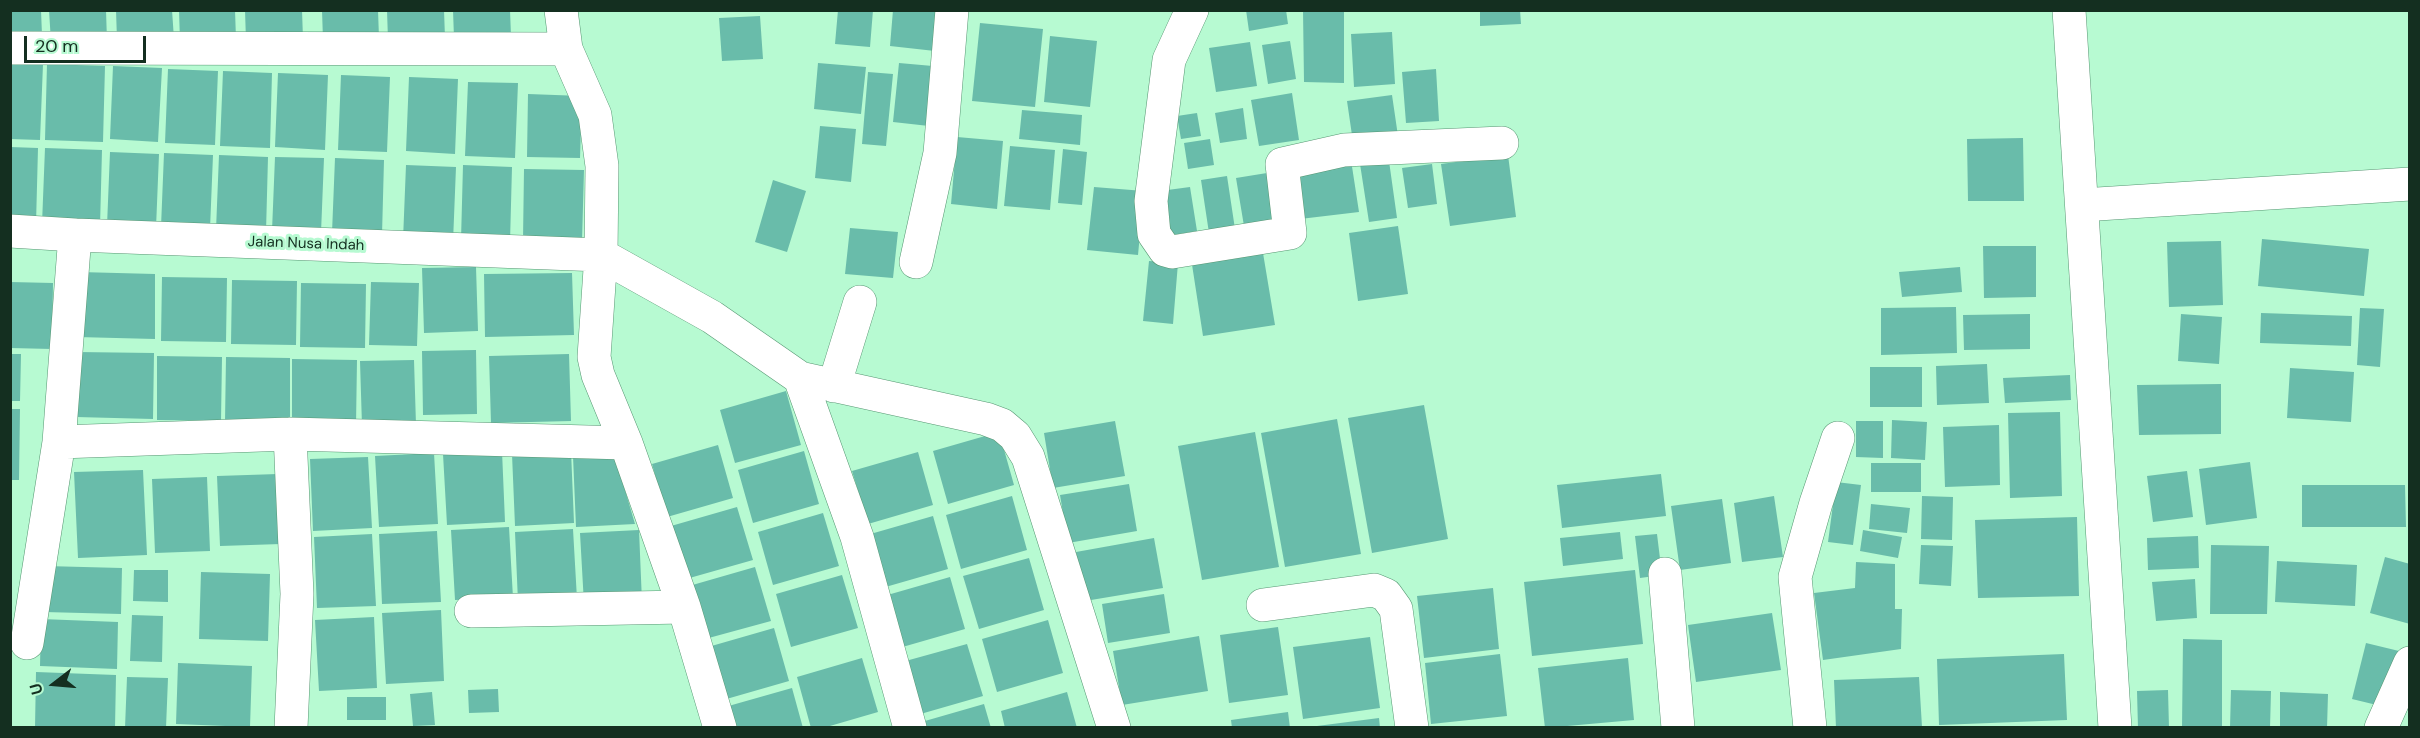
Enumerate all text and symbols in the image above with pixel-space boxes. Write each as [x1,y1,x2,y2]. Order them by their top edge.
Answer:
scale bar [27,24,148,62]
text: 20 m [35,34,78,58]
street label: Jalan Nusa Indah [247,233,365,255]
north arrow [24,654,84,714]
text: U [25,681,48,697]

